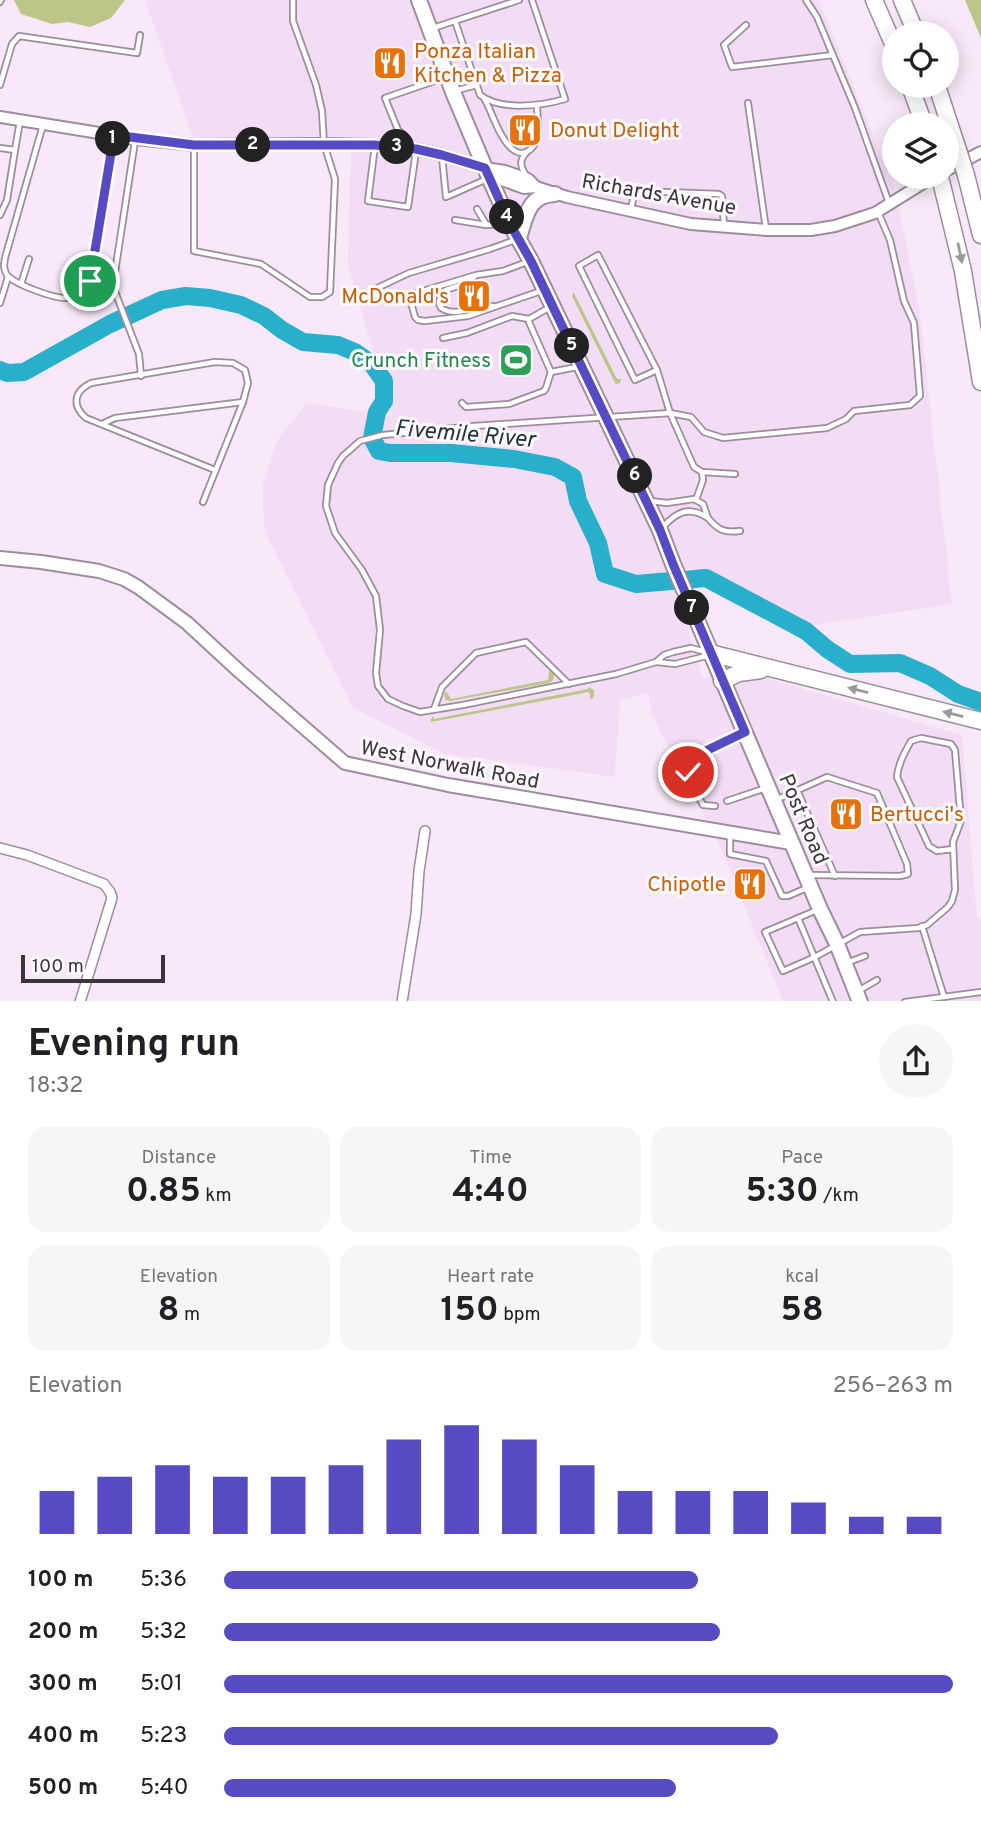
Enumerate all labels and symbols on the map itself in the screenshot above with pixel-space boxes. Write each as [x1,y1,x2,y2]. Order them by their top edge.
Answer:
place label: Ponza Italian Kitchen & Pizza [414,39,562,90]
restaurant icon: Ponza Italian Kitchen & Pizza [371,44,409,82]
restaurant icon: Donut Delight [506,111,544,149]
place label: Donut Delight [550,118,680,145]
pin: 1 [96,122,130,156]
pin: 2 [236,128,270,162]
pin: 3 [380,130,414,164]
street label: Richards Avenue [579,169,738,222]
pin: 4 [490,200,524,234]
one-way arrow [954,243,965,265]
pin [60,251,120,311]
restaurant icon: McDonald's [455,277,493,315]
place label: McDonald's [341,284,449,311]
pin: 5 [554,328,590,364]
sports icon: Crunch Fitness [497,341,535,379]
place label: Crunch Fitness [351,348,491,375]
water label: Fivemile River [393,415,538,456]
pin: 6 [618,458,652,494]
pin: 7 [674,590,710,626]
one-way arrow [847,684,869,695]
one-way arrow [941,708,963,719]
street label: West Norwalk Road [358,735,541,796]
pin [658,742,718,802]
street label: Post Road [771,770,834,869]
restaurant icon: Bertucci's [827,795,865,833]
place label: Bertucci's [870,802,964,829]
restaurant icon: Chipotle [731,865,769,903]
place label: Chipotle [647,872,726,899]
scale bar [21,952,164,984]

